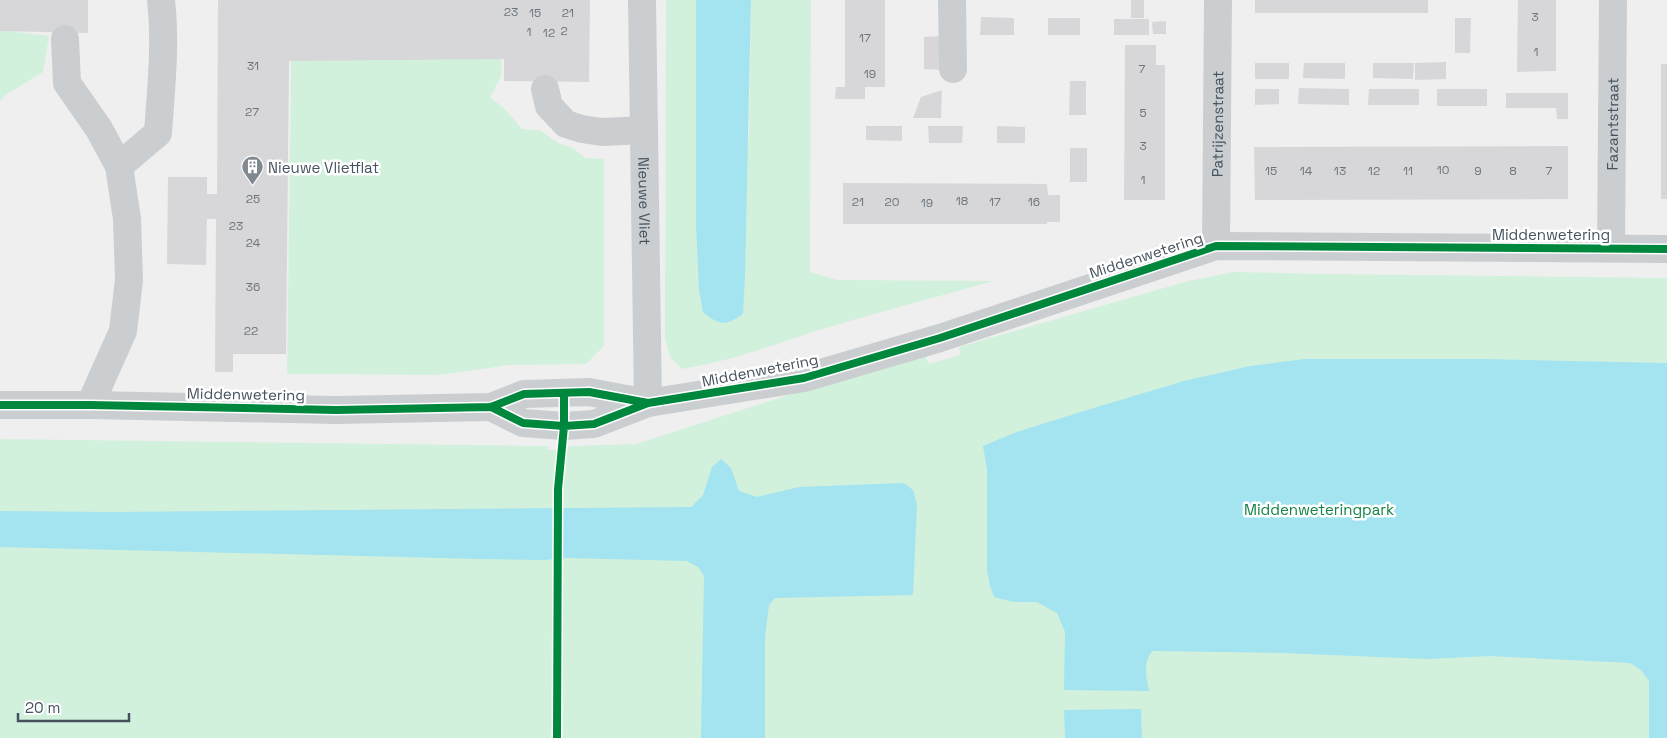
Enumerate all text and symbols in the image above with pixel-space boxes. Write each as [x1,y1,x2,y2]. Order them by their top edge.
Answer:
house number: 23 [504,4,518,20]
house number: 15 [529,5,541,21]
house number: 21 [562,5,574,21]
house number: 3 [1531,9,1539,25]
house number: 2 [560,23,568,39]
house number: 1 [526,24,532,40]
house number: 12 [543,25,555,41]
house number: 17 [859,30,871,46]
house number: 1 [1533,44,1539,60]
house number: 31 [247,58,259,74]
house number: 7 [1139,61,1146,77]
house number: 19 [864,66,876,82]
street label: Patrijzenstraat [1207,71,1227,177]
street label: Fazantstraat [1602,77,1622,170]
house number: 27 [245,104,259,120]
house number: 5 [1139,105,1147,121]
house number: 3 [1139,138,1147,154]
building icon: Nieuwe Vlietflat [240,155,264,186]
street label: Nieuwe Vliet [635,157,655,245]
place label: Nieuwe Vlietflat [268,158,379,177]
house number: 10 [1437,162,1449,178]
house number: 15 [1265,163,1277,179]
house number: 14 [1300,163,1313,179]
house number: 13 [1334,163,1346,179]
house number: 12 [1368,163,1380,179]
house number: 11 [1403,163,1413,179]
house number: 9 [1474,163,1482,179]
house number: 8 [1509,163,1517,179]
house number: 7 [1546,163,1553,179]
house number: 1 [1140,172,1146,188]
house number: 25 [246,191,260,207]
house number: 18 [956,193,968,209]
house number: 21 [852,194,864,210]
house number: 20 [885,194,899,210]
house number: 17 [989,194,1001,210]
house number: 16 [1028,194,1040,210]
house number: 19 [921,195,933,211]
house number: 23 [229,218,243,234]
street label: Middenwetering [1492,225,1610,244]
street label: Middenwetering [1087,228,1205,282]
house number: 24 [246,235,261,251]
house number: 36 [246,279,260,295]
house number: 22 [244,323,258,339]
street label: Middenwetering [700,349,820,391]
street label: Middenwetering [187,383,305,405]
park label: Middenweteringpark [1244,500,1394,519]
scale bar [18,690,129,722]
text: 20 m [25,698,60,717]

